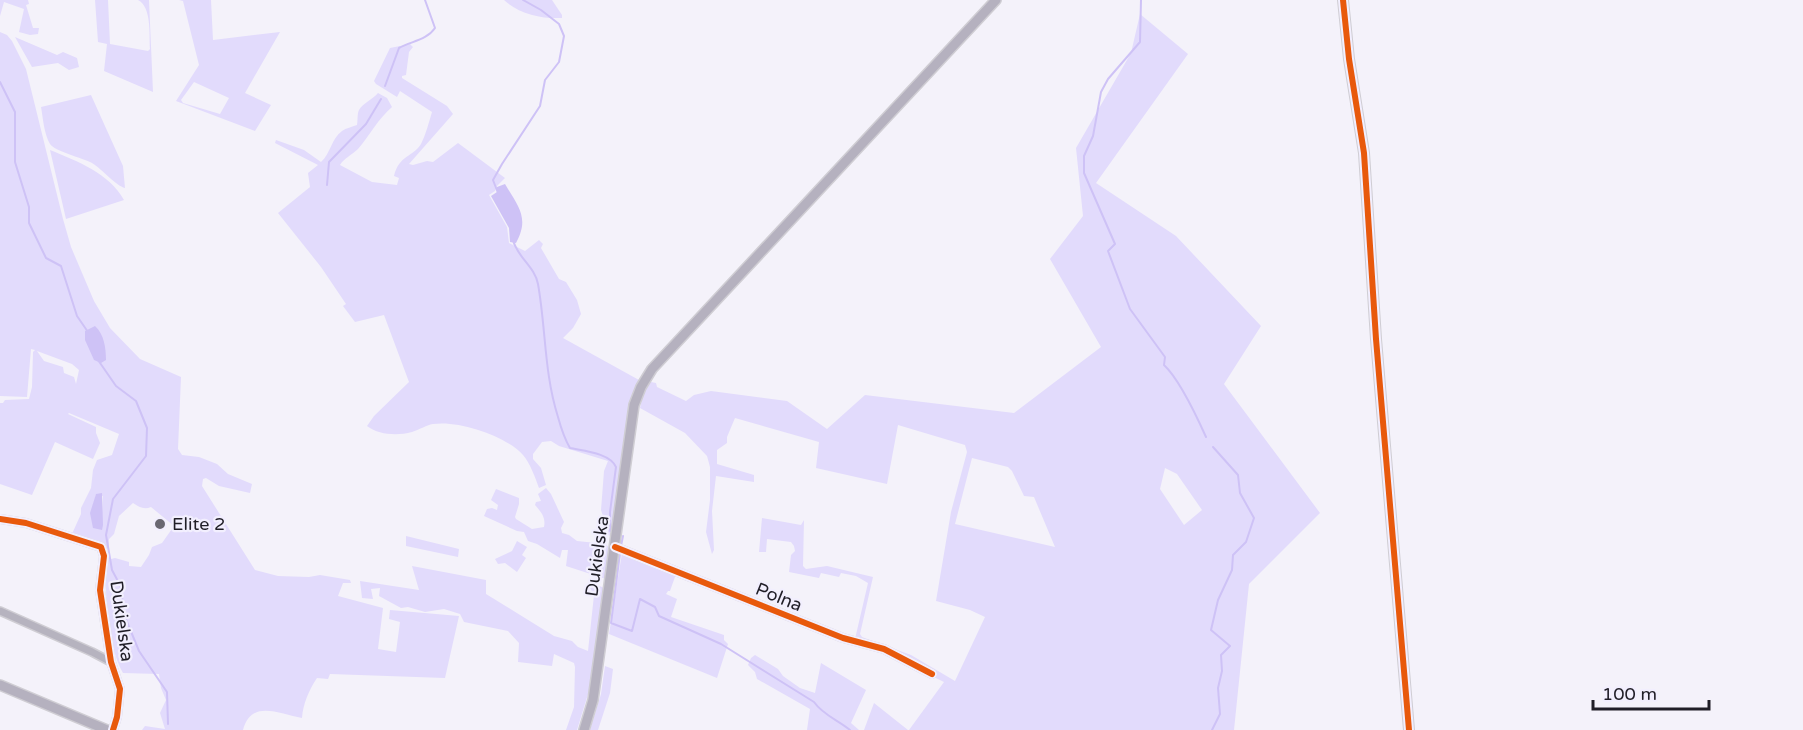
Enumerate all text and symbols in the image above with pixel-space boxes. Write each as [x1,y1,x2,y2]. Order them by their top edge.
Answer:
place label: Elite 2 [172,513,225,535]
street label: Dukielska [580,514,614,598]
marker: Elite 2 [153,517,167,531]
street label: Polna [752,578,806,616]
street label: Dukielska [105,579,139,663]
scale bar [1593,673,1708,711]
text: 100 m [1602,683,1657,705]

